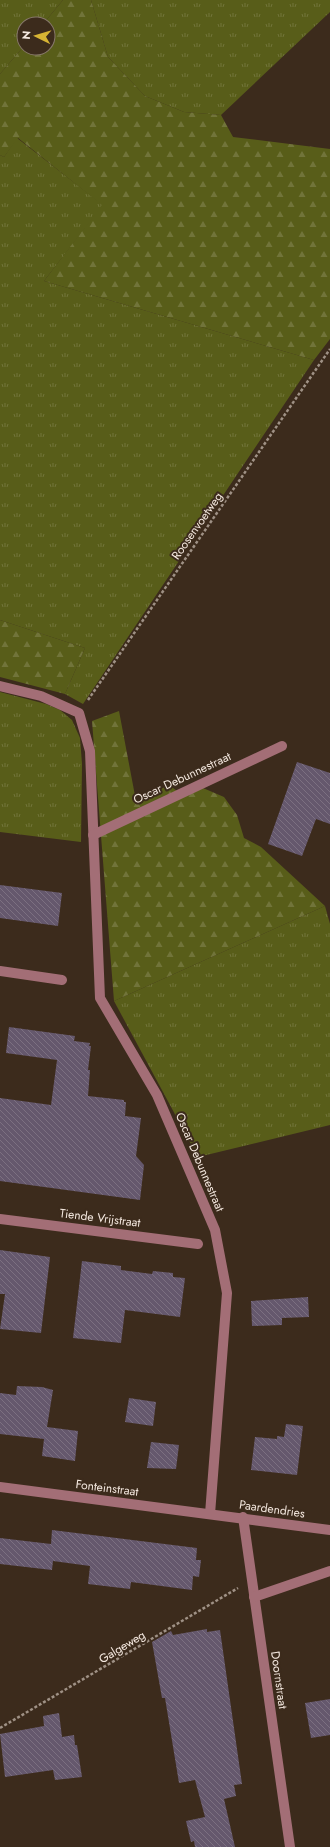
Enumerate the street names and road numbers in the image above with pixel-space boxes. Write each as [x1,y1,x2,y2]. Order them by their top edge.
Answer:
street label: Roosenvoetweg [167,489,227,563]
street label: Oscar Debunnestraat [130,747,234,809]
street label: Oscar Debunnestraat [171,1110,229,1214]
street label: Tiende Vrijstraat [59,1204,142,1232]
street label: Fonteinstraat [75,1475,140,1501]
street label: Paardendries [238,1495,306,1523]
street label: Galgeweg [95,1626,149,1668]
street label: Doornstraat [266,1650,292,1710]

